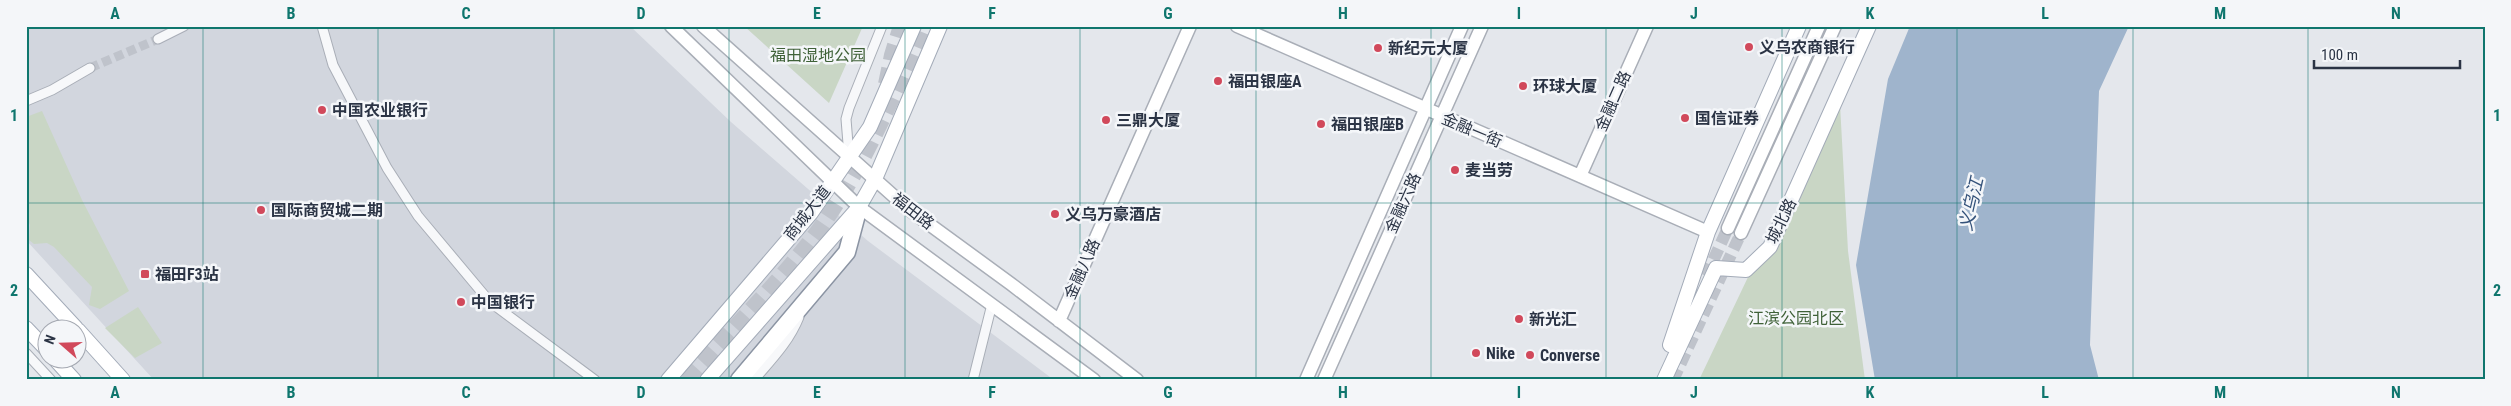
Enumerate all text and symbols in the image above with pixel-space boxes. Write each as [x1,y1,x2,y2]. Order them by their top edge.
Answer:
text: A [110,4,120,23]
text: B [287,4,296,23]
text: C [461,4,471,23]
text: D [636,4,646,23]
text: E [813,4,821,23]
text: F [988,4,996,23]
text: G [1163,4,1173,23]
text: H [1338,4,1348,23]
text: I [1517,4,1521,23]
text: J [1690,4,1698,23]
text: K [1866,4,1875,23]
text: L [2041,4,2049,23]
text: M [2214,4,2226,23]
text: N [2391,4,2401,23]
place label: 义乌农商银行 [1759,38,1855,57]
scale bar [2314,38,2460,70]
place label: 新纪元大厦 [1388,39,1468,58]
marker: 义乌农商银行 [1743,41,1755,53]
marker: 新纪元大厦 [1372,42,1384,54]
park label: 福田湿地公园 [770,46,866,65]
text: 100 m [2321,46,2358,64]
street label: 金融二路 [1591,68,1635,134]
place label: 福田银座A [1228,72,1302,91]
marker: 福田银座A [1212,75,1224,87]
place label: 环球大厦 [1533,77,1597,96]
marker: 环球大厦 [1517,80,1529,92]
place label: 中国农业银行 [332,101,428,120]
marker: 中国农业银行 [316,104,328,116]
text: 1 [10,106,18,125]
text: 1 [2493,106,2501,125]
street label: 金融一街 [1439,109,1505,151]
place label: 国信证券 [1695,109,1759,128]
place label: 三鼎大厦 [1116,111,1180,130]
marker: 国信证券 [1679,112,1691,124]
marker: 三鼎大厦 [1100,114,1112,126]
place label: 福田银座B [1331,115,1404,134]
marker: 福田银座B [1315,118,1327,130]
place label: 麦当劳 [1465,161,1513,180]
marker: 麦当劳 [1449,164,1461,176]
street label: 金融六路 [1381,170,1425,236]
water label: 义乌江 [1955,173,1988,233]
street label: 商城大道 [780,182,834,244]
street label: 福田路 [888,189,938,233]
street label: 城北路 [1762,195,1800,247]
place label: 国际商贸城二期 [271,201,383,220]
marker: 国际商贸城二期 [255,204,267,216]
place label: 义乌万豪酒店 [1065,205,1161,224]
marker: 义乌万豪酒店 [1049,208,1061,220]
street label: 金融八路 [1060,236,1104,302]
place label: 福田F3站 [155,265,219,284]
marker: 福田F3站 [139,268,151,280]
text: 2 [10,281,18,300]
text: 2 [2493,281,2501,300]
place label: 中国银行 [471,293,535,312]
marker: 中国银行 [455,296,467,308]
park label: 江滨公园北区 [1748,309,1844,328]
place label: 新光汇 [1529,310,1577,329]
marker: 新光汇 [1513,313,1525,325]
north arrow [38,318,88,368]
text: N [41,333,59,346]
place label: Nike [1486,344,1515,363]
place label: Converse [1540,346,1600,365]
marker: Nike [1470,347,1482,359]
marker: Converse [1524,349,1536,361]
text: A [110,383,120,402]
text: B [287,383,296,402]
text: C [461,383,471,402]
text: D [636,383,646,402]
text: E [813,383,821,402]
text: F [988,383,996,402]
text: G [1163,383,1173,402]
text: H [1338,383,1348,402]
text: I [1517,383,1521,402]
text: J [1690,383,1698,402]
text: K [1866,383,1875,402]
text: L [2041,383,2049,402]
text: M [2214,383,2226,402]
text: N [2391,383,2401,402]

